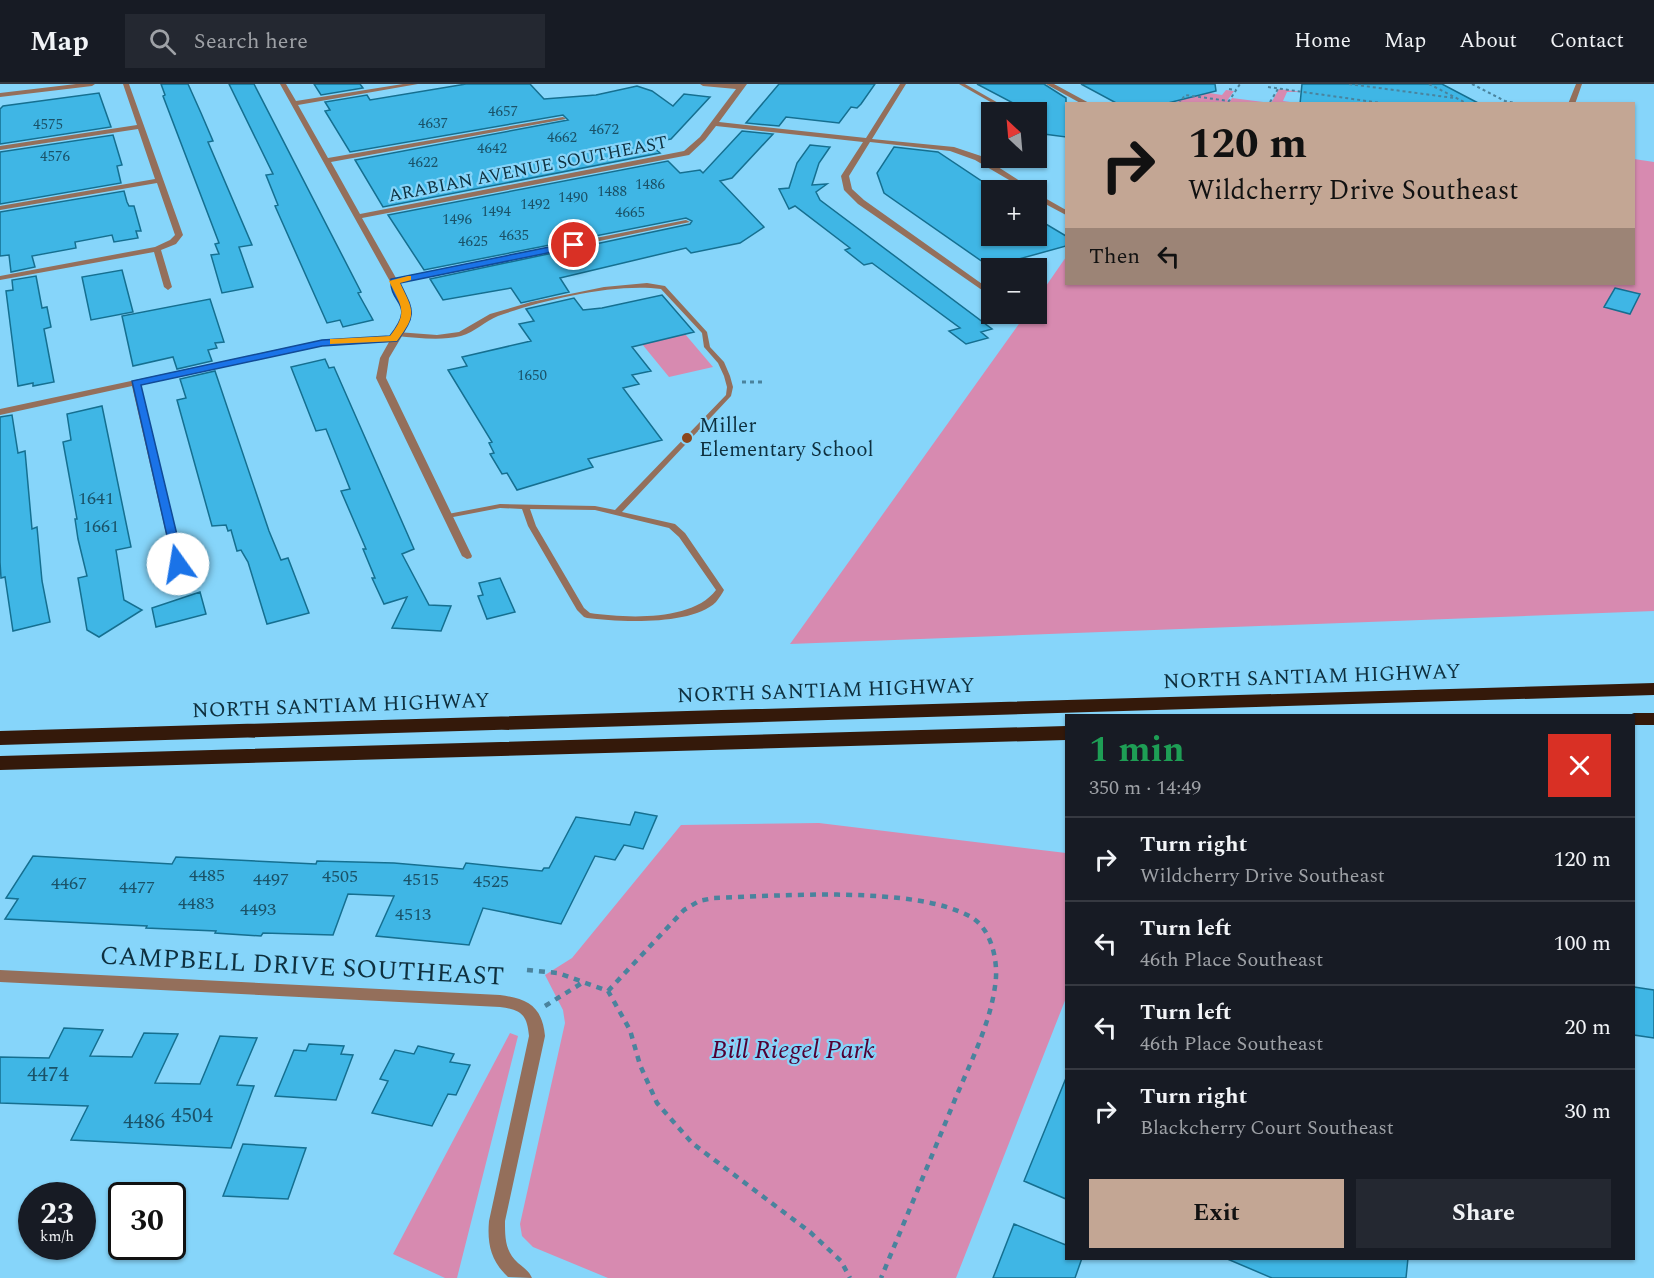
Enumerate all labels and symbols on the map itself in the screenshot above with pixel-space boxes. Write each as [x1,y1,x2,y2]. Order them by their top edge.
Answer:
house number: 4657 [488,100,518,123]
north arrow [981,102,1047,168]
house number: 4637 [418,112,448,135]
house number: 4575 [33,113,63,136]
house number: 4672 [589,118,619,141]
house number: 4662 [547,126,577,149]
street label: ARABIAN AVENUE SOUTHEAST [386,129,670,209]
house number: 4642 [477,137,507,160]
house number: 4576 [40,145,70,168]
house number: 4622 [408,151,438,174]
house number: 1486 [635,173,665,196]
house number: 1488 [597,180,627,203]
house number: 1490 [558,186,588,209]
house number: 1492 [520,193,550,216]
house number: 1494 [481,200,511,223]
house number: 4665 [615,201,645,224]
house number: 1496 [442,208,472,231]
pin [548,219,599,270]
house number: 4635 [499,224,529,247]
house number: 4625 [458,230,488,253]
house number: 1650 [517,364,547,387]
place label: Miller Elementary School [699,410,874,466]
marker: Miller Elementary School [680,431,694,445]
house number: 1641 [78,485,114,512]
house number: 1661 [83,513,119,540]
position arrow [146,532,210,596]
street label: NORTH SANTIAM HIGHWAY [1163,656,1461,698]
street label: NORTH SANTIAM HIGHWAY [677,670,975,712]
street label: NORTH SANTIAM HIGHWAY [192,685,490,727]
house number: 4485 [189,862,225,889]
house number: 4505 [322,863,358,890]
house number: 4497 [253,866,289,893]
house number: 4515 [403,866,439,893]
house number: 4525 [473,868,509,895]
house number: 4467 [51,870,87,897]
house number: 4477 [119,874,155,901]
house number: 4483 [178,890,214,917]
house number: 4493 [240,896,276,923]
house number: 4513 [395,901,431,928]
street label: CAMPBELL DRIVE SOUTHEAST [99,935,505,997]
park label: Bill Riegel Park [711,1030,875,1070]
house number: 4474 [27,1059,69,1091]
house number: 4504 [171,1100,213,1132]
house number: 4486 [123,1106,165,1138]
speed limit sign: 30 [108,1182,186,1260]

